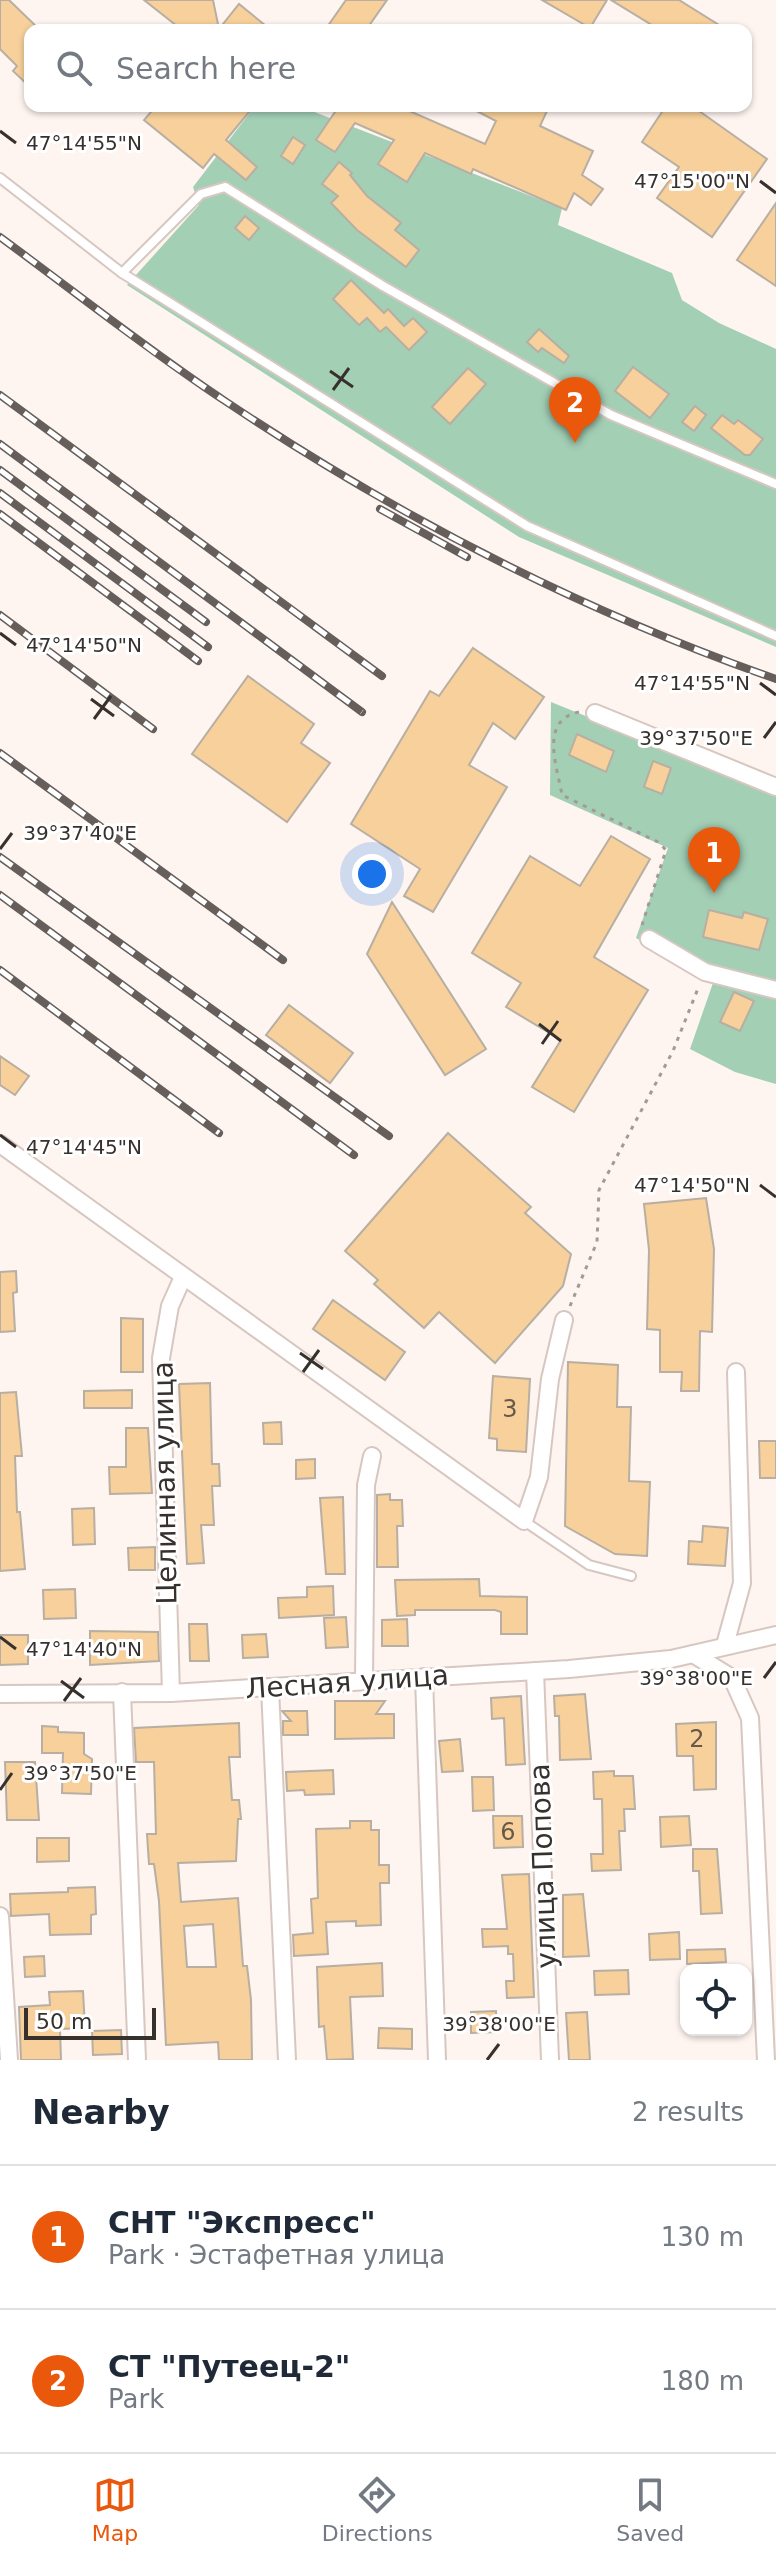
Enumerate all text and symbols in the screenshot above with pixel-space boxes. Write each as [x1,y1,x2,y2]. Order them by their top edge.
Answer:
search box [24,24,752,112]
icon: search [52,46,96,90]
text: Search here [116,51,296,86]
text: 47°14'55"N [26,131,142,155]
text: 47°15'00"N [634,169,750,193]
pin: 2 [549,377,601,443]
text: 47°14'50"N [26,633,142,657]
text: 47°14'55"N [634,671,750,695]
text: 39°37'50"E [639,726,753,750]
text: 39°37'40"E [23,821,137,845]
pin: 1 [688,827,740,893]
your location [352,854,392,894]
text: 47°14'45"N [26,1135,142,1159]
text: 47°14'50"N [634,1173,750,1197]
street label: Целинная улица [146,1361,184,1605]
house number: 3 [502,1395,518,1423]
text: 47°14'40"N [26,1637,142,1661]
street label: Лесная улица [244,1658,450,1706]
text: 39°38'00"E [639,1666,753,1690]
house number: 2 [689,1725,705,1753]
text: 39°37'50"E [23,1761,137,1785]
street label: улица Попова [523,1763,563,1969]
house number: 6 [500,1818,516,1846]
map controls [680,1964,752,2036]
button: locate [680,1964,752,2036]
scale bar [24,2004,156,2040]
text: 50 m [36,2009,92,2034]
text: 39°38'00"E [442,2012,556,2036]
text: Nearby [32,2092,170,2132]
text: 2 results [632,2097,744,2127]
text: СНТ "Экспресс" [108,2205,376,2240]
text: 1 [49,2222,67,2252]
text: 130 m [661,2222,744,2252]
text: Park · Эстафетная улица [108,2240,445,2270]
text: СТ "Путеец-2" [108,2349,351,2384]
text: 2 [49,2366,67,2396]
text: 180 m [661,2366,744,2396]
text: Park [108,2384,164,2414]
tab: Map [92,2473,138,2546]
tab: Directions [322,2473,433,2546]
tab: Saved [616,2473,684,2546]

